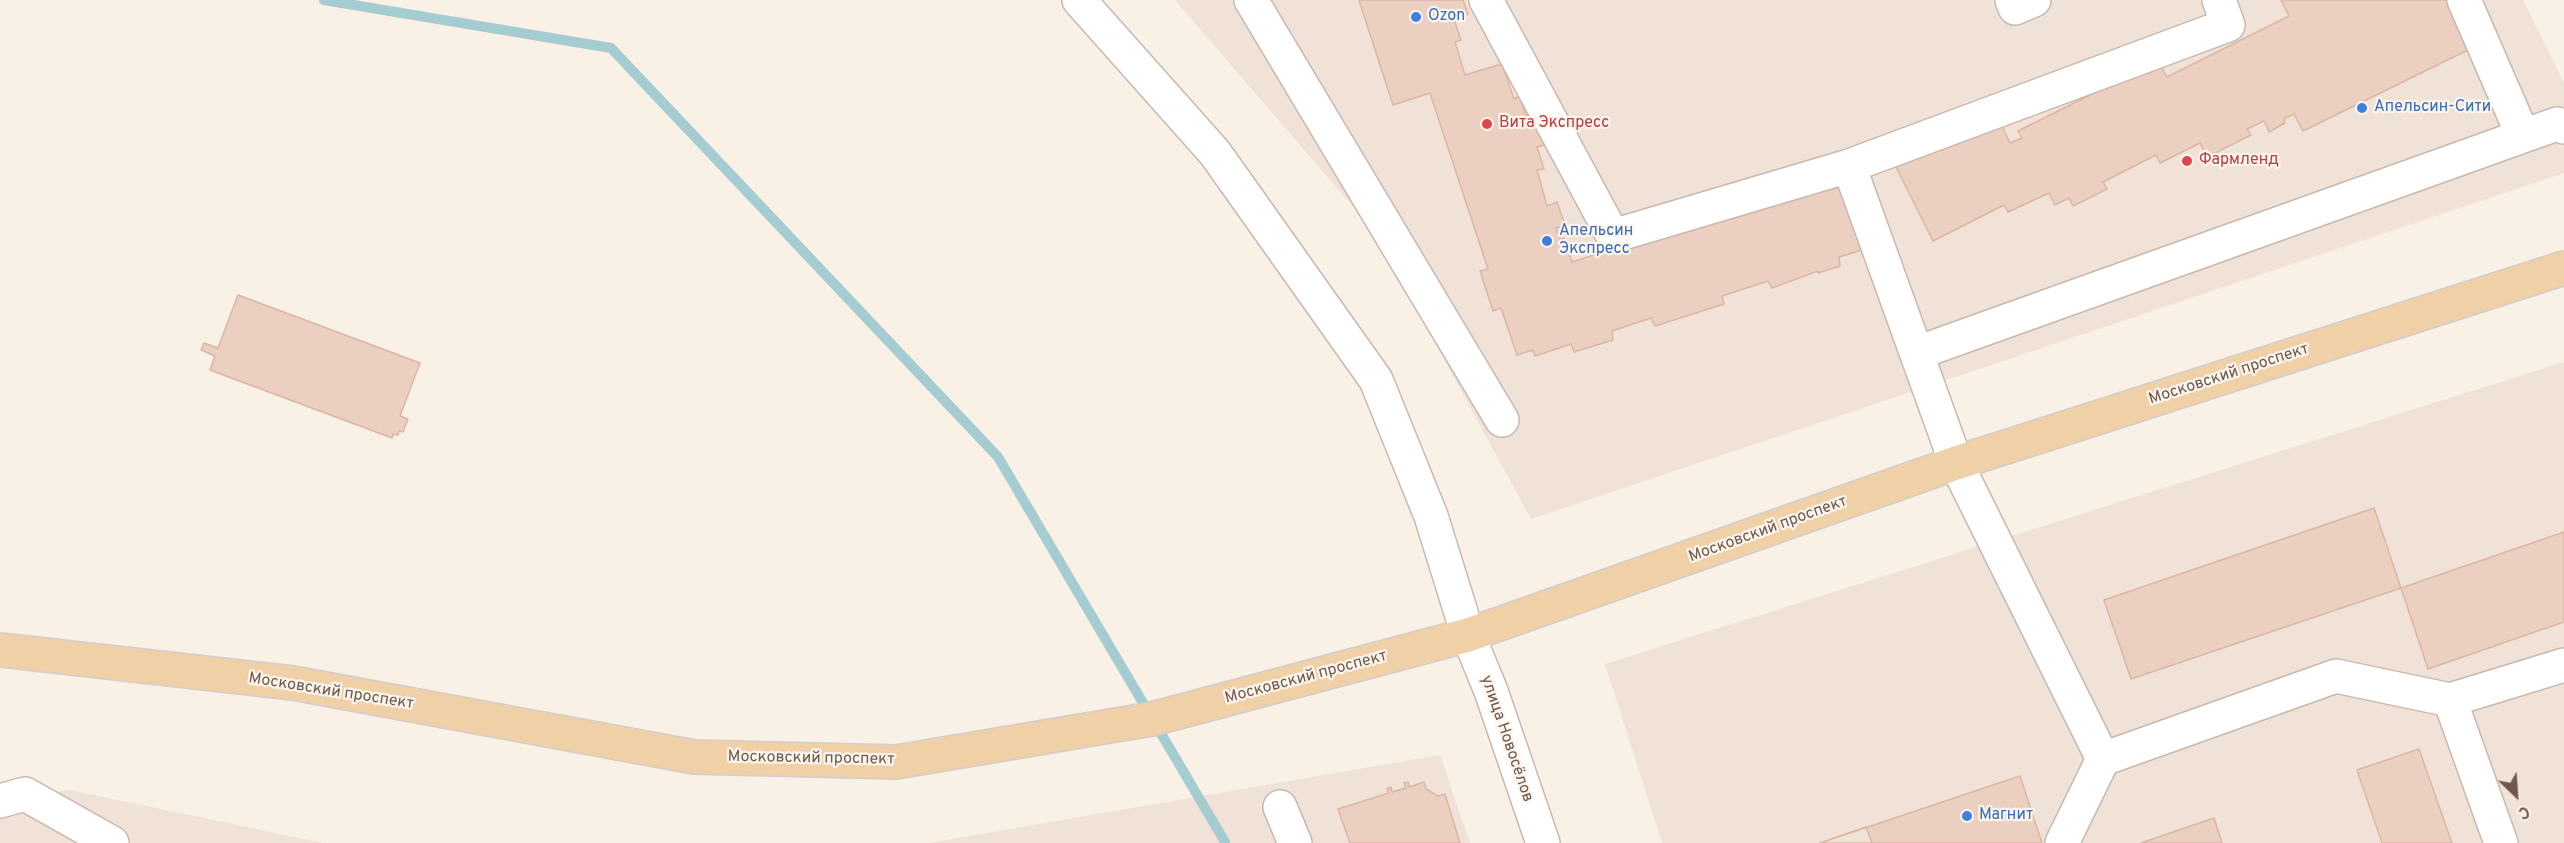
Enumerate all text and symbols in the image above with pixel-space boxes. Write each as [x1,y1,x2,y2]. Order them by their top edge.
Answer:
place label: Ozon [1428,7,1465,27]
marker: Ozon [1409,10,1423,24]
place label: Апельсин-Сити [2374,98,2491,118]
marker: Апельсин-Сити [2355,101,2369,115]
place label: Вита Экспресс [1499,114,1609,134]
marker: Вита Экспресс [1480,117,1494,131]
place label: Фармленд [2199,151,2279,171]
marker: Фармленд [2180,154,2194,168]
place label: Апельсин Экспресс [1559,222,1633,260]
marker: Апельсин Экспресс [1540,234,1554,248]
street label: Московский проспект [2147,340,2311,410]
street label: Московский проспект [1686,492,1850,568]
street label: Московский проспект [1223,647,1389,709]
street label: Московский проспект [247,669,415,715]
street label: улица Новосёлов [1475,673,1537,805]
street label: Московский проспект [727,748,895,770]
north arrow [2486,765,2546,825]
text: С [2515,800,2532,823]
place label: Магнит [1979,806,2033,826]
marker: Магнит [1960,809,1974,823]

